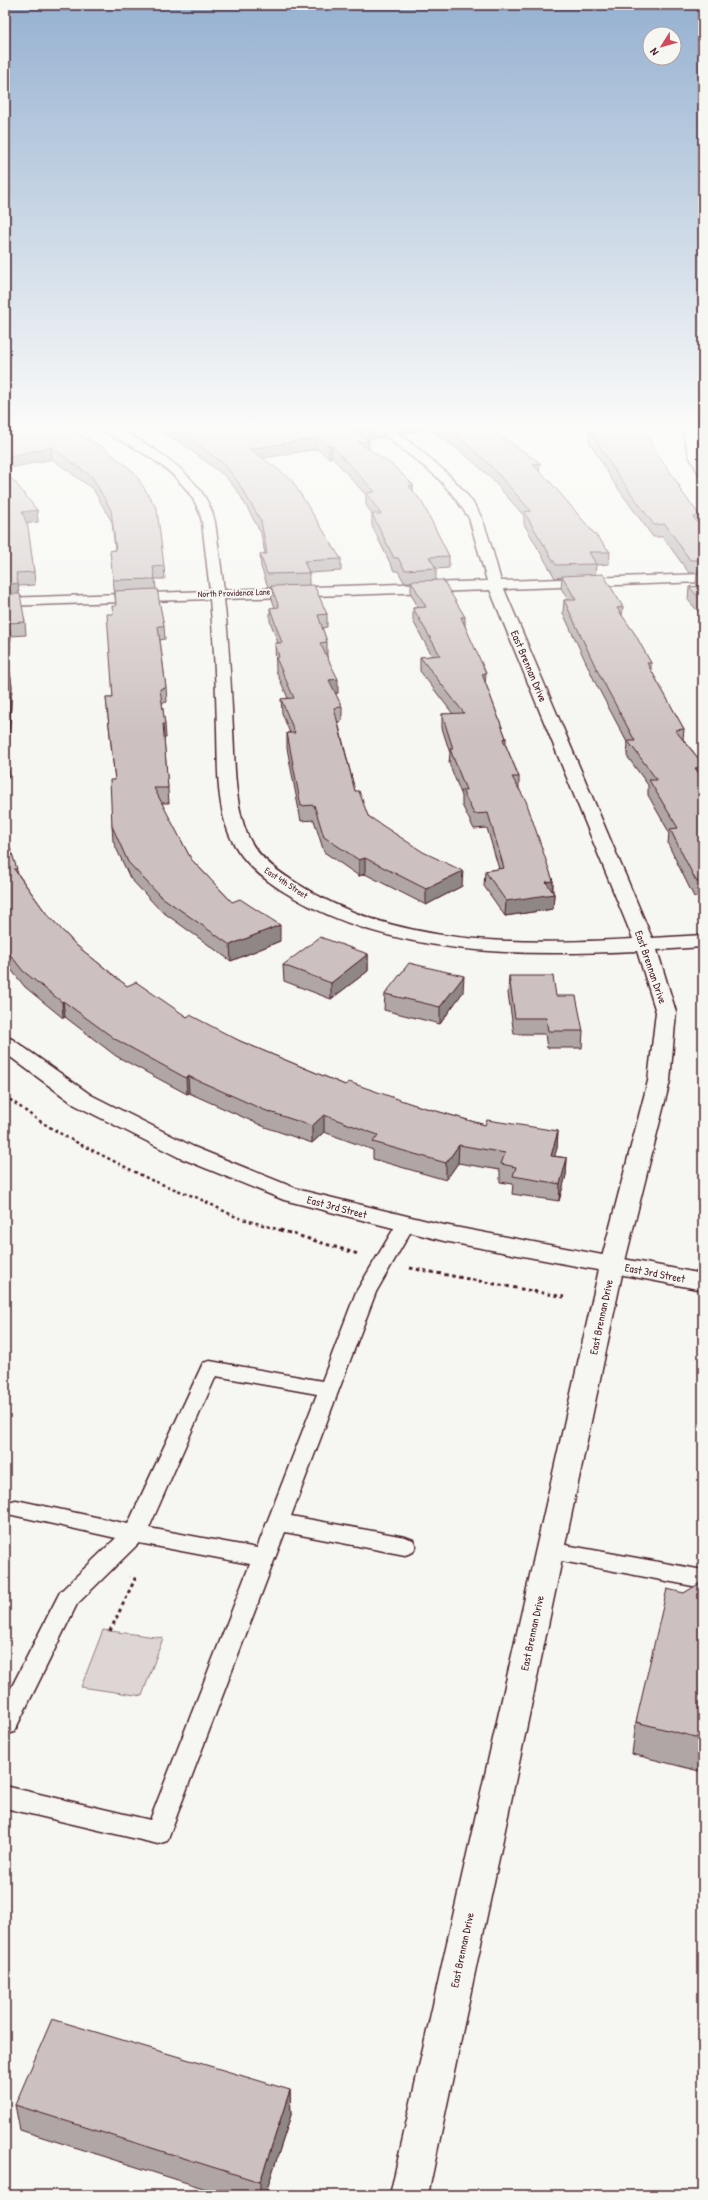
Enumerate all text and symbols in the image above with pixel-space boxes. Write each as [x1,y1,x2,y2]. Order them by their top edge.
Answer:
north arrow [642,26,682,66]
text: N [647,45,661,59]
street label: North Providence Lane [197,586,271,600]
street label: East Brennan Drive [508,628,551,704]
street label: East 4th Street [262,865,311,902]
street label: East Brennan Drive [632,929,670,1006]
street label: East 3rd Street [306,1192,369,1222]
street label: East 3rd Street [624,1260,687,1286]
street label: East Brennan Drive [586,1278,616,1356]
street label: East Brennan Drive [517,1594,547,1672]
street label: East Brennan Drive [447,1911,477,1989]

